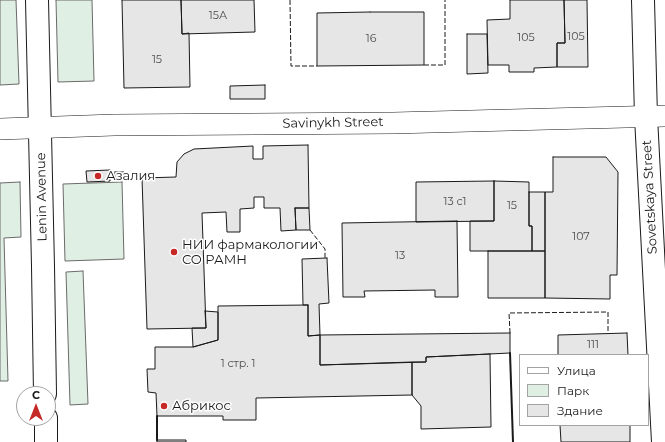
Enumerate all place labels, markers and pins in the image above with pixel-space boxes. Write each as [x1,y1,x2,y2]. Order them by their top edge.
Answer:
place label: Азалия [106,168,155,184]
marker: Азалия [93,171,103,181]
place label: НИИ фармакологии СО РАМН [182,237,318,268]
marker: НИИ фармакологии СО РАМН [169,247,179,257]
place label: Абрикос [172,398,231,414]
marker: Абрикос [159,401,169,411]

